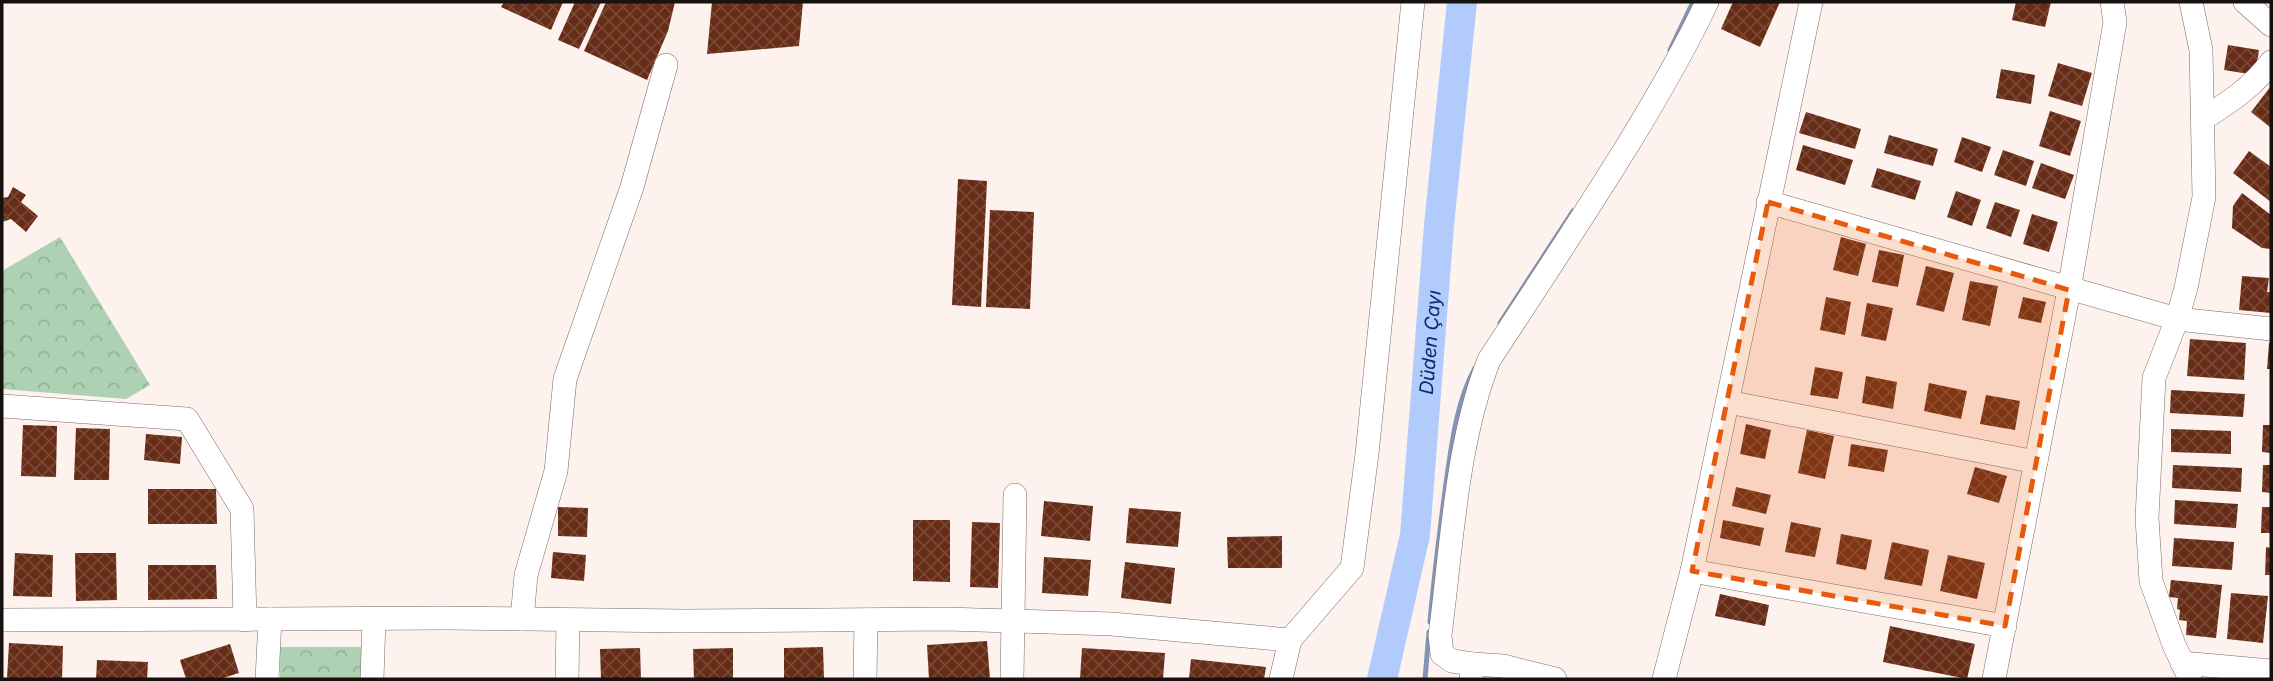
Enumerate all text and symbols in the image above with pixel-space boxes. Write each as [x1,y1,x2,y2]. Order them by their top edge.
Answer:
water label: Düden Çayı [1415,289,1446,395]

